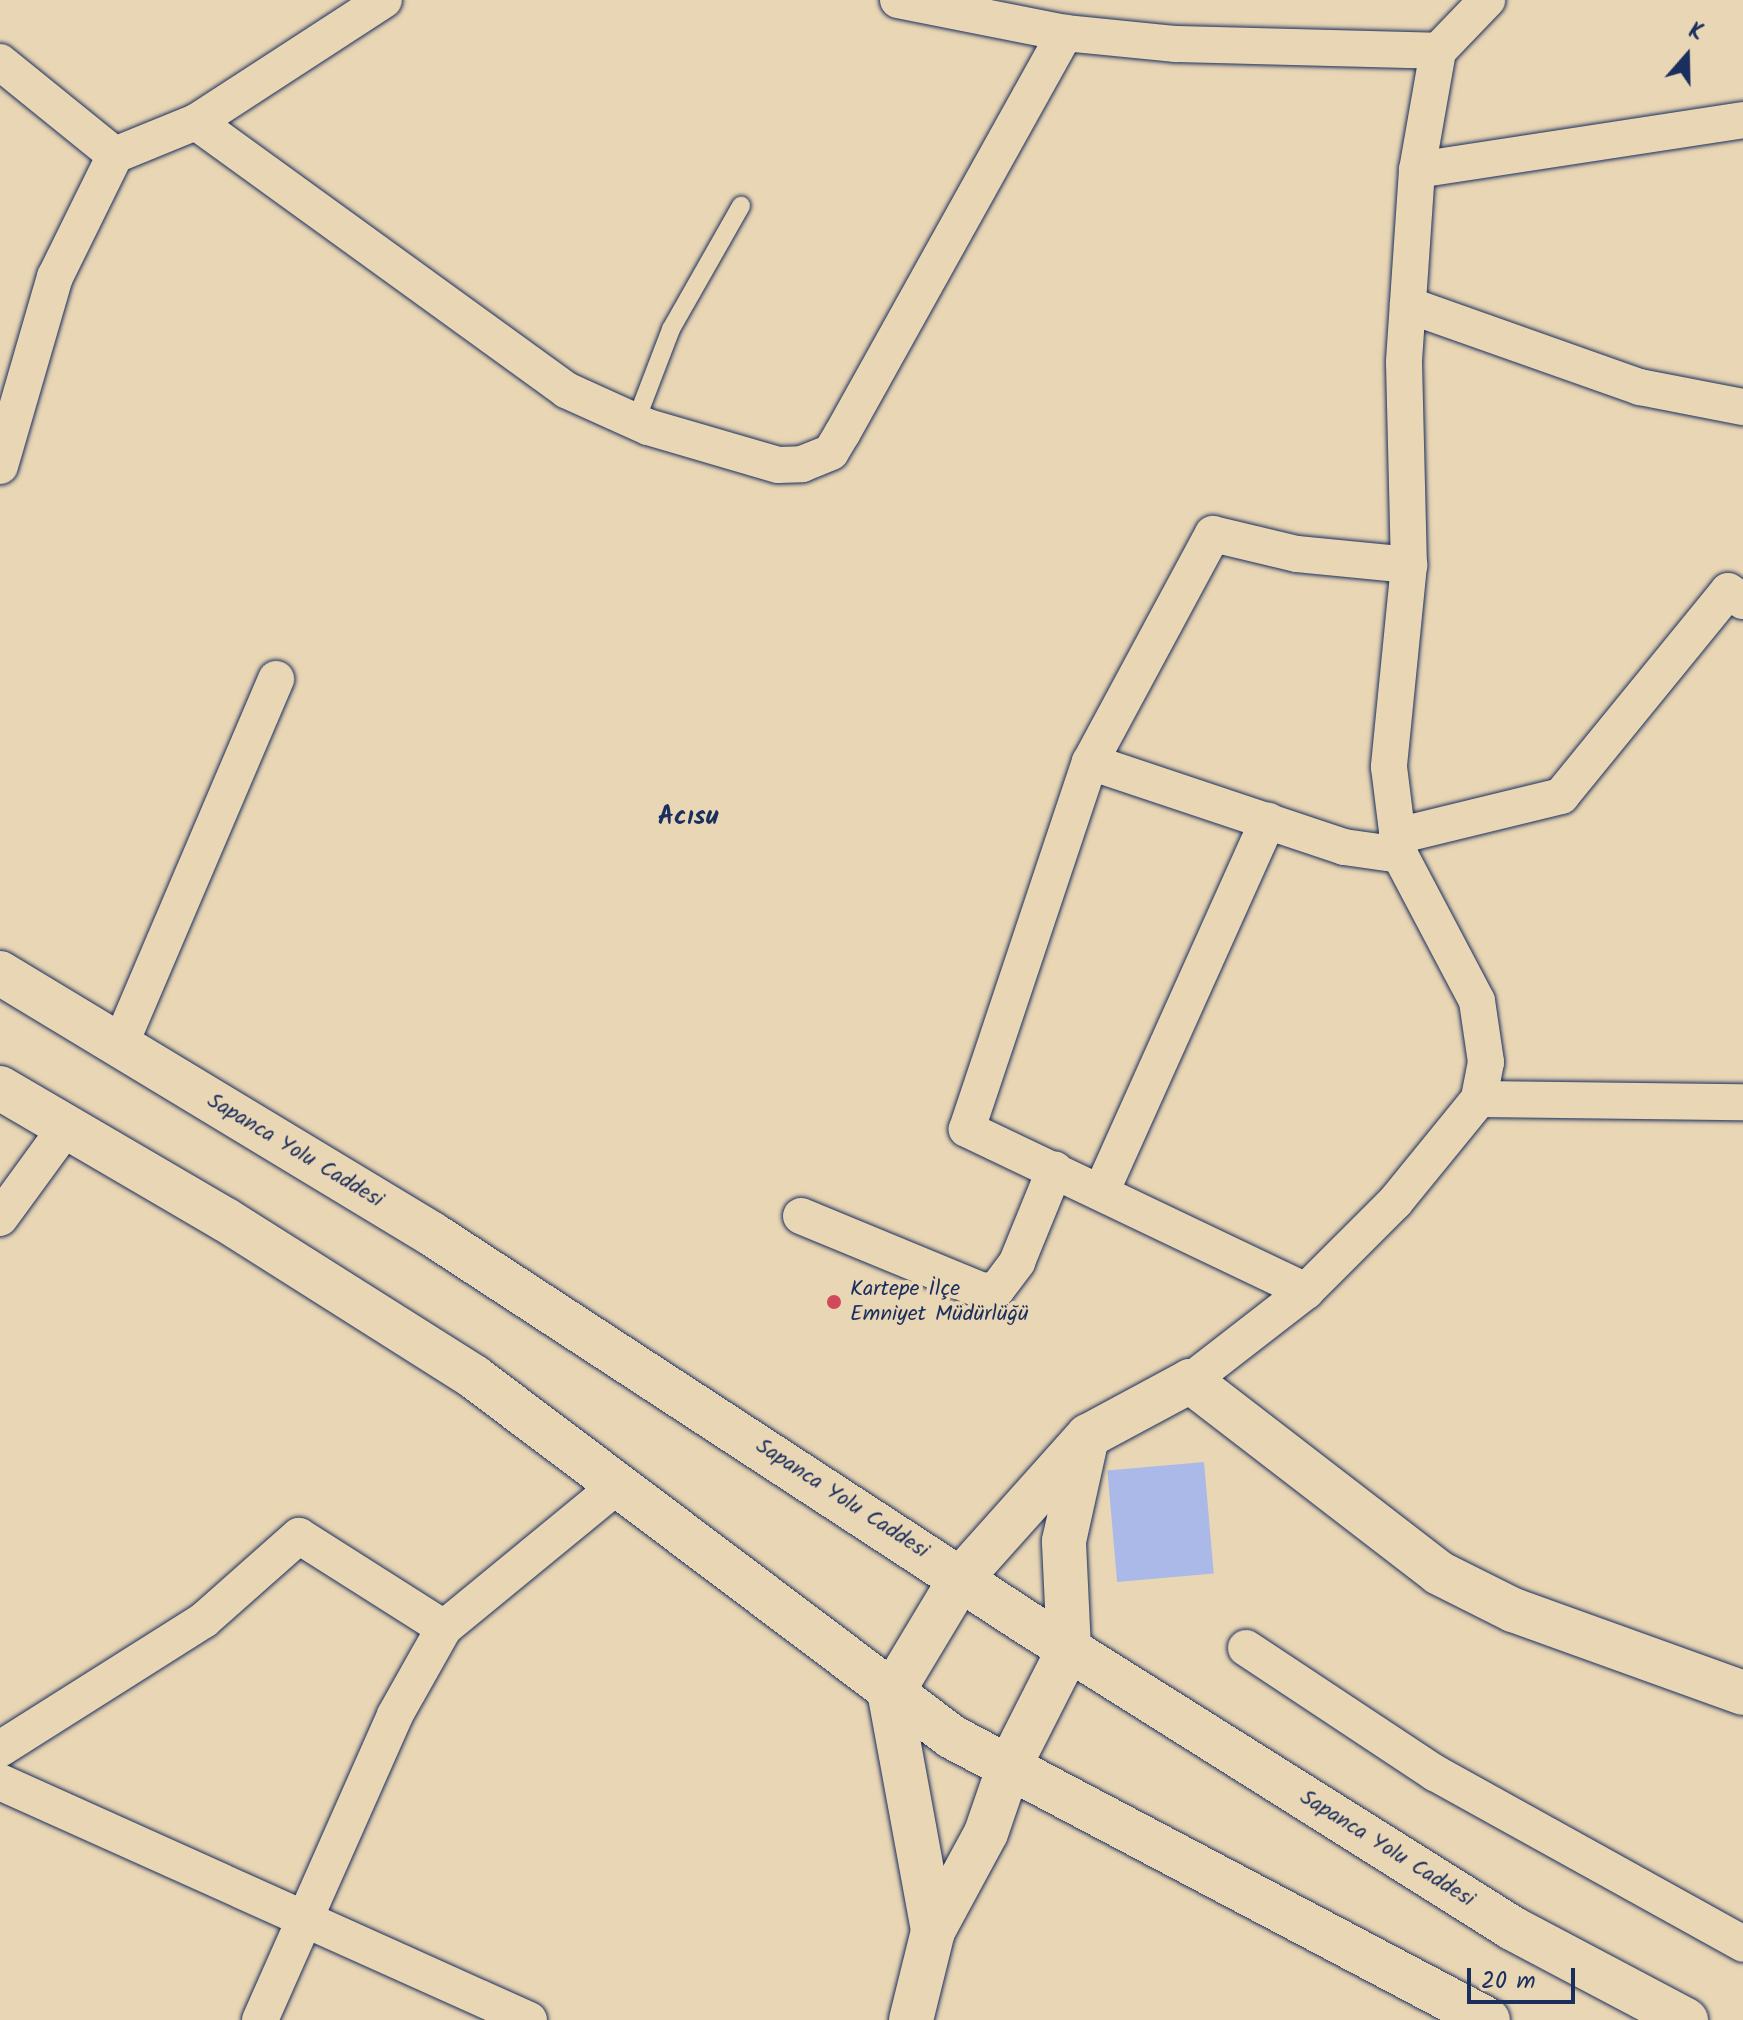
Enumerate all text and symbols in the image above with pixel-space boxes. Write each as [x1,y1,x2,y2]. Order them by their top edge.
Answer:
text: K [1683,14,1708,52]
north arrow [1647,16,1727,96]
district label: Acısu [658,802,718,834]
street label: Sapanca Yolu Caddesi [202,1088,388,1214]
place label: Kartepe İlçe Emniyet Müdürlüğü [850,1276,1028,1328]
marker: Kartepe İlçe Emniyet Müdürlüğü [825,1293,843,1311]
street label: Sapanca Yolu Caddesi [751,1433,933,1565]
street label: Sapanca Yolu Caddesi [1295,1785,1479,1913]
scale bar [1471,1952,1579,2002]
text: 20 m [1481,1962,1536,2001]

